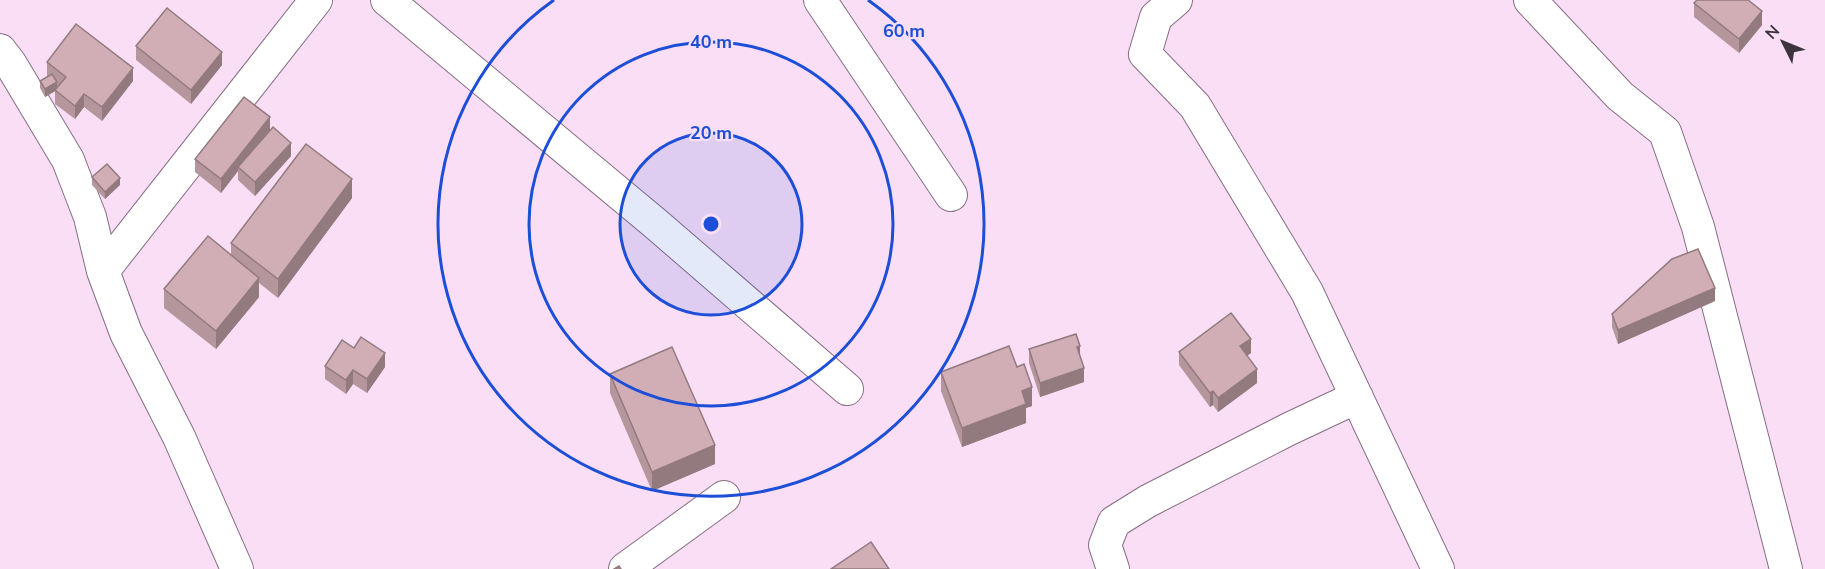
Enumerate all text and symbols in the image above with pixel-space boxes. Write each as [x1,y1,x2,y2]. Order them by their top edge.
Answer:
north arrow [1753,12,1813,72]
text: 60 m [883,19,925,43]
text: N [1761,21,1785,44]
text: 40 m [690,30,732,54]
text: 20 m [690,121,732,145]
centre of rings [701,214,721,234]

